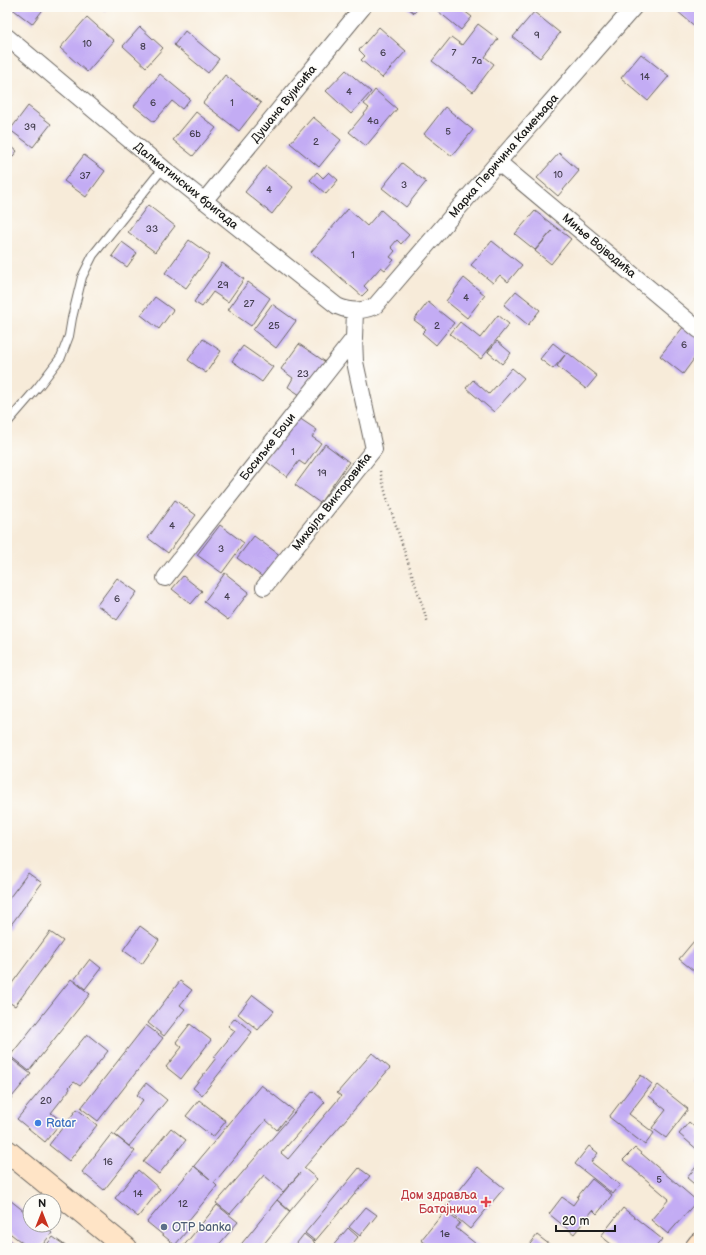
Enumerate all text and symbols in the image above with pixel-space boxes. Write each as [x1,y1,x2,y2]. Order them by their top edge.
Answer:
house number: 9 [534,29,540,41]
house number: 10 [82,38,92,50]
house number: 8 [140,41,146,53]
house number: 6 [380,47,386,59]
house number: 7 [452,47,457,59]
house number: 7a [472,55,483,67]
street label: Душана Вујисића [248,62,320,146]
house number: 14 [640,71,650,83]
house number: 4 [346,86,352,98]
street label: Марка Перичина Камењара [446,91,562,221]
house number: 6 [150,97,156,109]
house number: 1 [230,97,234,109]
house number: 4a [367,115,379,127]
house number: 39 [24,121,36,133]
house number: 5 [445,126,451,138]
house number: 6b [189,128,201,140]
house number: 2 [313,136,319,148]
street label: Далматинских бригада [131,139,241,233]
house number: 10 [553,169,563,181]
house number: 37 [79,170,91,182]
house number: 3 [401,179,407,191]
house number: 4 [266,184,272,196]
street label: Миње Војводића [559,211,639,281]
house number: 33 [146,223,158,235]
house number: 1 [351,249,355,261]
house number: 29 [217,279,229,291]
house number: 4 [463,292,469,304]
house number: 27 [244,298,254,310]
house number: 25 [268,320,280,332]
house number: 2 [434,320,440,332]
house number: 6 [681,339,687,351]
house number: 23 [297,368,309,380]
street label: Босиљке Боци [237,410,299,484]
house number: 1 [291,446,295,458]
street label: Михајла Викторовића [289,450,375,554]
house number: 19 [317,467,327,479]
house number: 4 [169,520,175,532]
house number: 3 [218,543,224,555]
house number: 4 [224,591,230,603]
house number: 6 [114,593,120,605]
house number: 20 [40,1095,52,1107]
place label: Ratar [46,1116,76,1131]
marker: Ratar [33,1118,43,1128]
house number: 16 [103,1156,113,1168]
house number: 5 [656,1174,662,1186]
house number: 14 [133,1188,143,1200]
place label: Дом здравља Батајница [401,1188,477,1217]
north arrow [22,1193,62,1233]
marker: Дом здравља Батајница [480,1196,492,1208]
text: N [38,1197,46,1210]
house number: 12 [178,1198,188,1210]
scale bar [556,1207,615,1233]
text: 20 m [562,1214,589,1229]
place label: OTP banka [172,1220,232,1235]
marker: OTP banka [159,1222,169,1232]
house number: 1e [440,1228,450,1240]

